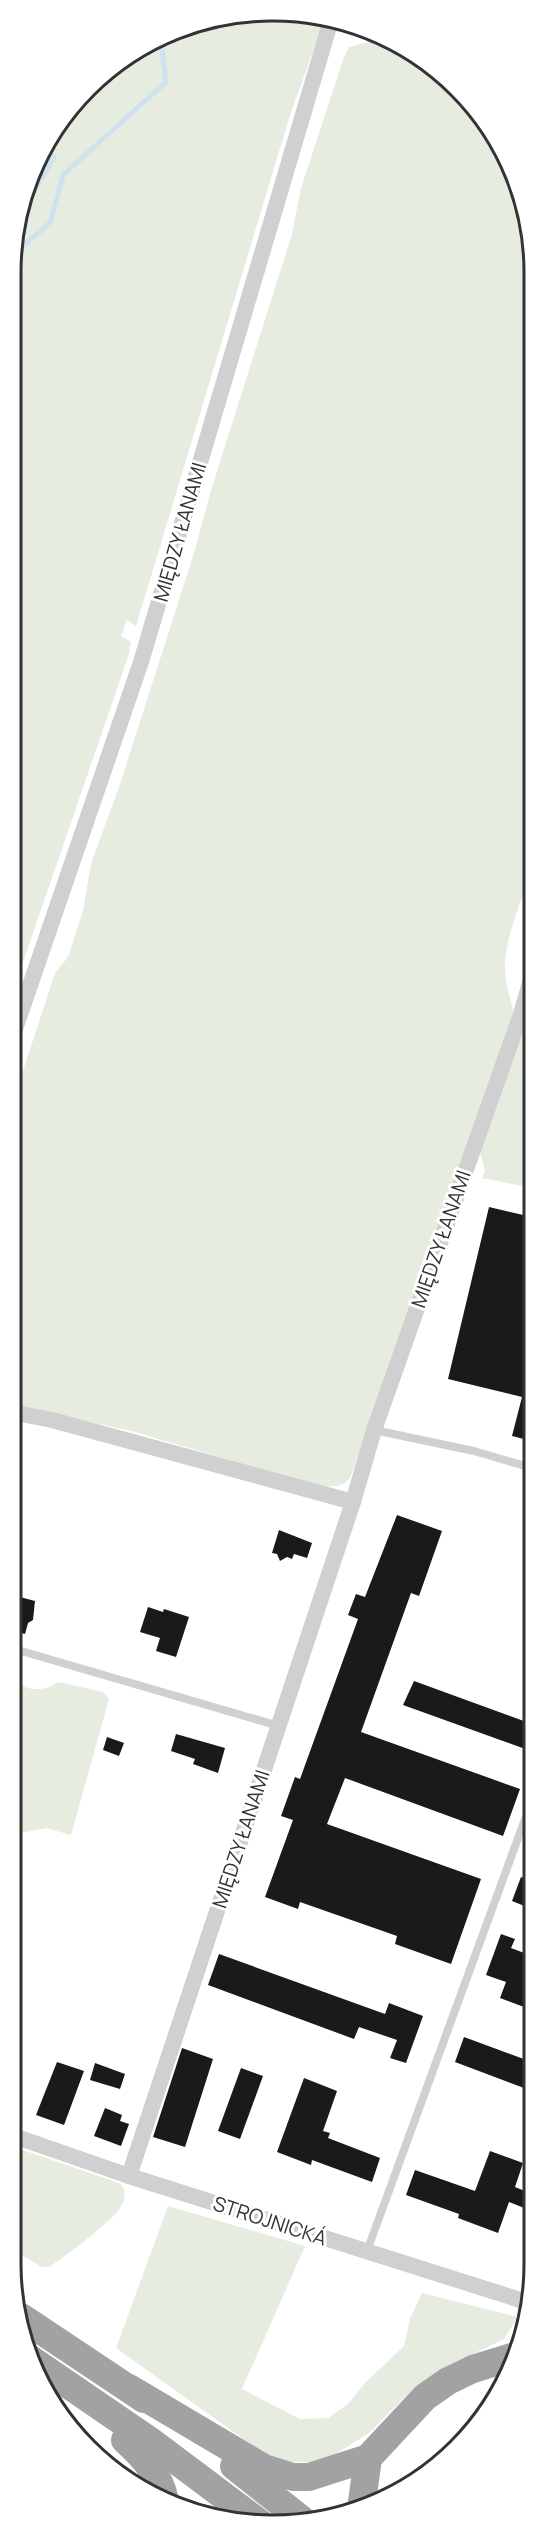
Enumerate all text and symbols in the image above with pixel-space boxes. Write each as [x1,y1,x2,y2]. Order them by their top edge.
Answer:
street label: MIĘDZY ŁANAMI [147,459,212,605]
street label: MIĘDZY ŁANAMI [404,1167,477,1311]
street label: MIĘDZY ŁANAMI [205,1766,276,1911]
street label: STROJNICKÁ [210,2189,331,2252]

